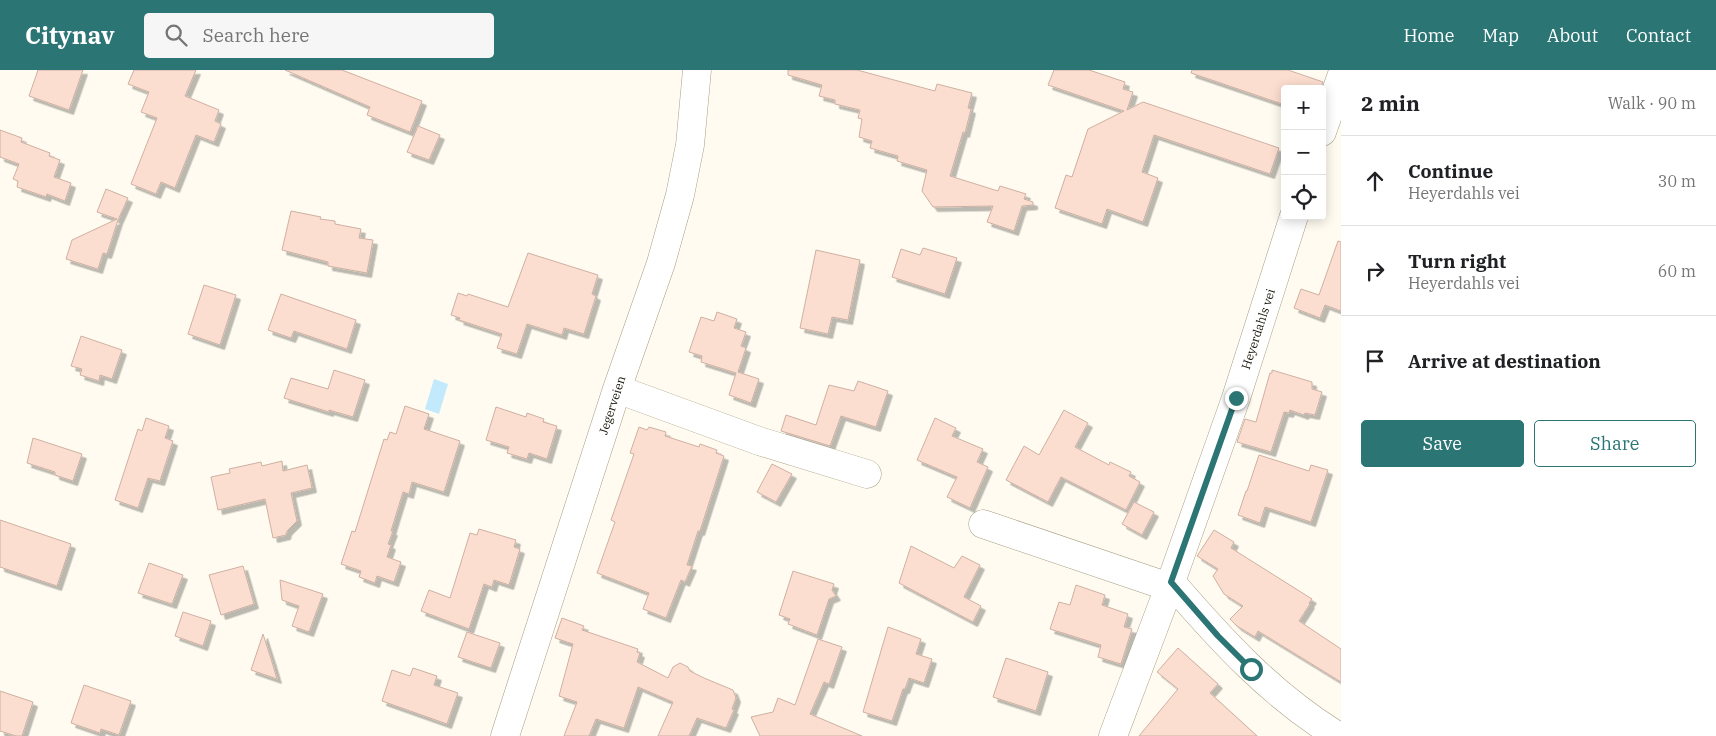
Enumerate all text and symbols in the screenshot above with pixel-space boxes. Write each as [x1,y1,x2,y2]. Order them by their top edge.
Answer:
search box [144,13,494,58]
text: Citynav [25,19,114,51]
icon: search [162,21,190,49]
text: Search here [202,23,310,47]
text: Home [1403,24,1455,47]
text: Map [1483,24,1519,47]
text: About [1547,24,1598,47]
text: Contact [1626,24,1691,47]
map controls [1281,85,1326,220]
button: + [1281,85,1326,130]
text: 2 min [1361,89,1420,117]
text: Walk · 90 m [1608,93,1696,113]
button: − [1281,130,1326,175]
text: Continue [1408,159,1493,183]
icon: ahead [1361,167,1389,195]
text: 30 m [1658,171,1696,191]
button: locate [1281,175,1326,220]
text: Heyerdahls vei [1408,183,1520,203]
text: Turn right [1408,249,1506,273]
icon: right [1361,257,1389,285]
text: 60 m [1658,261,1696,281]
text: Heyerdahls vei [1408,273,1520,293]
street label: Heyerdahls vei [1238,287,1278,371]
icon: arrive [1361,347,1389,375]
text: Arrive at destination [1408,349,1601,373]
street label: Jegerveien [595,373,629,436]
route end [1225,387,1248,410]
button: Save [1361,420,1524,467]
button: Share [1534,420,1696,467]
route start [1240,658,1263,681]

